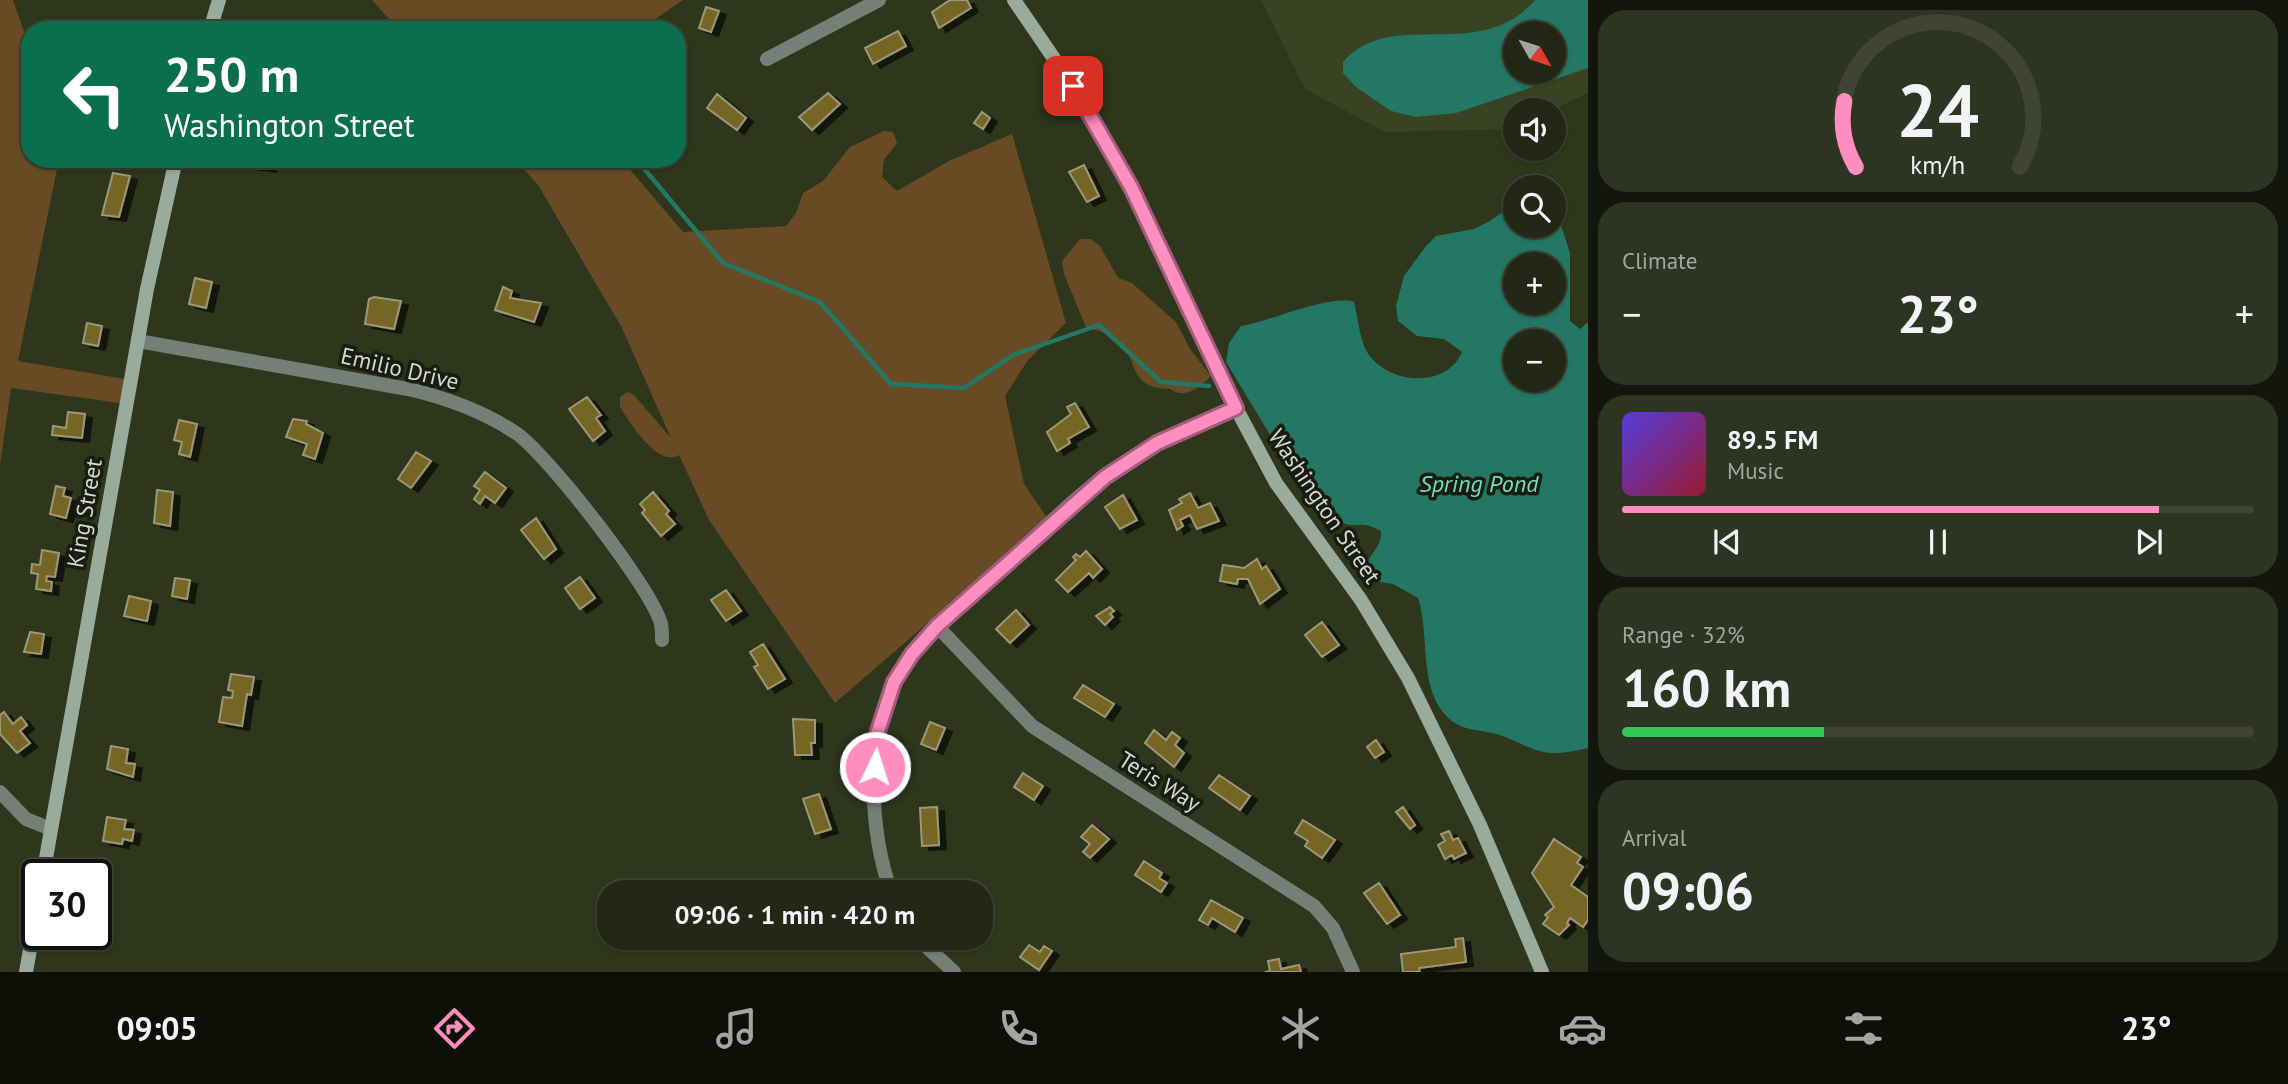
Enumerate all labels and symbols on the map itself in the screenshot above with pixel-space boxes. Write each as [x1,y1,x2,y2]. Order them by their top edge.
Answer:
north arrow [1503,21,1566,84]
pin [1043,56,1103,116]
street label: Emilio Drive [338,340,462,396]
street label: Washington Street [1263,423,1388,589]
street label: King Street [60,456,108,570]
water label: Spring Pond [1420,468,1539,499]
position arrow [838,730,912,804]
street label: Teris Way [1114,745,1207,818]
speed limit sign: 30 [21,859,112,950]

